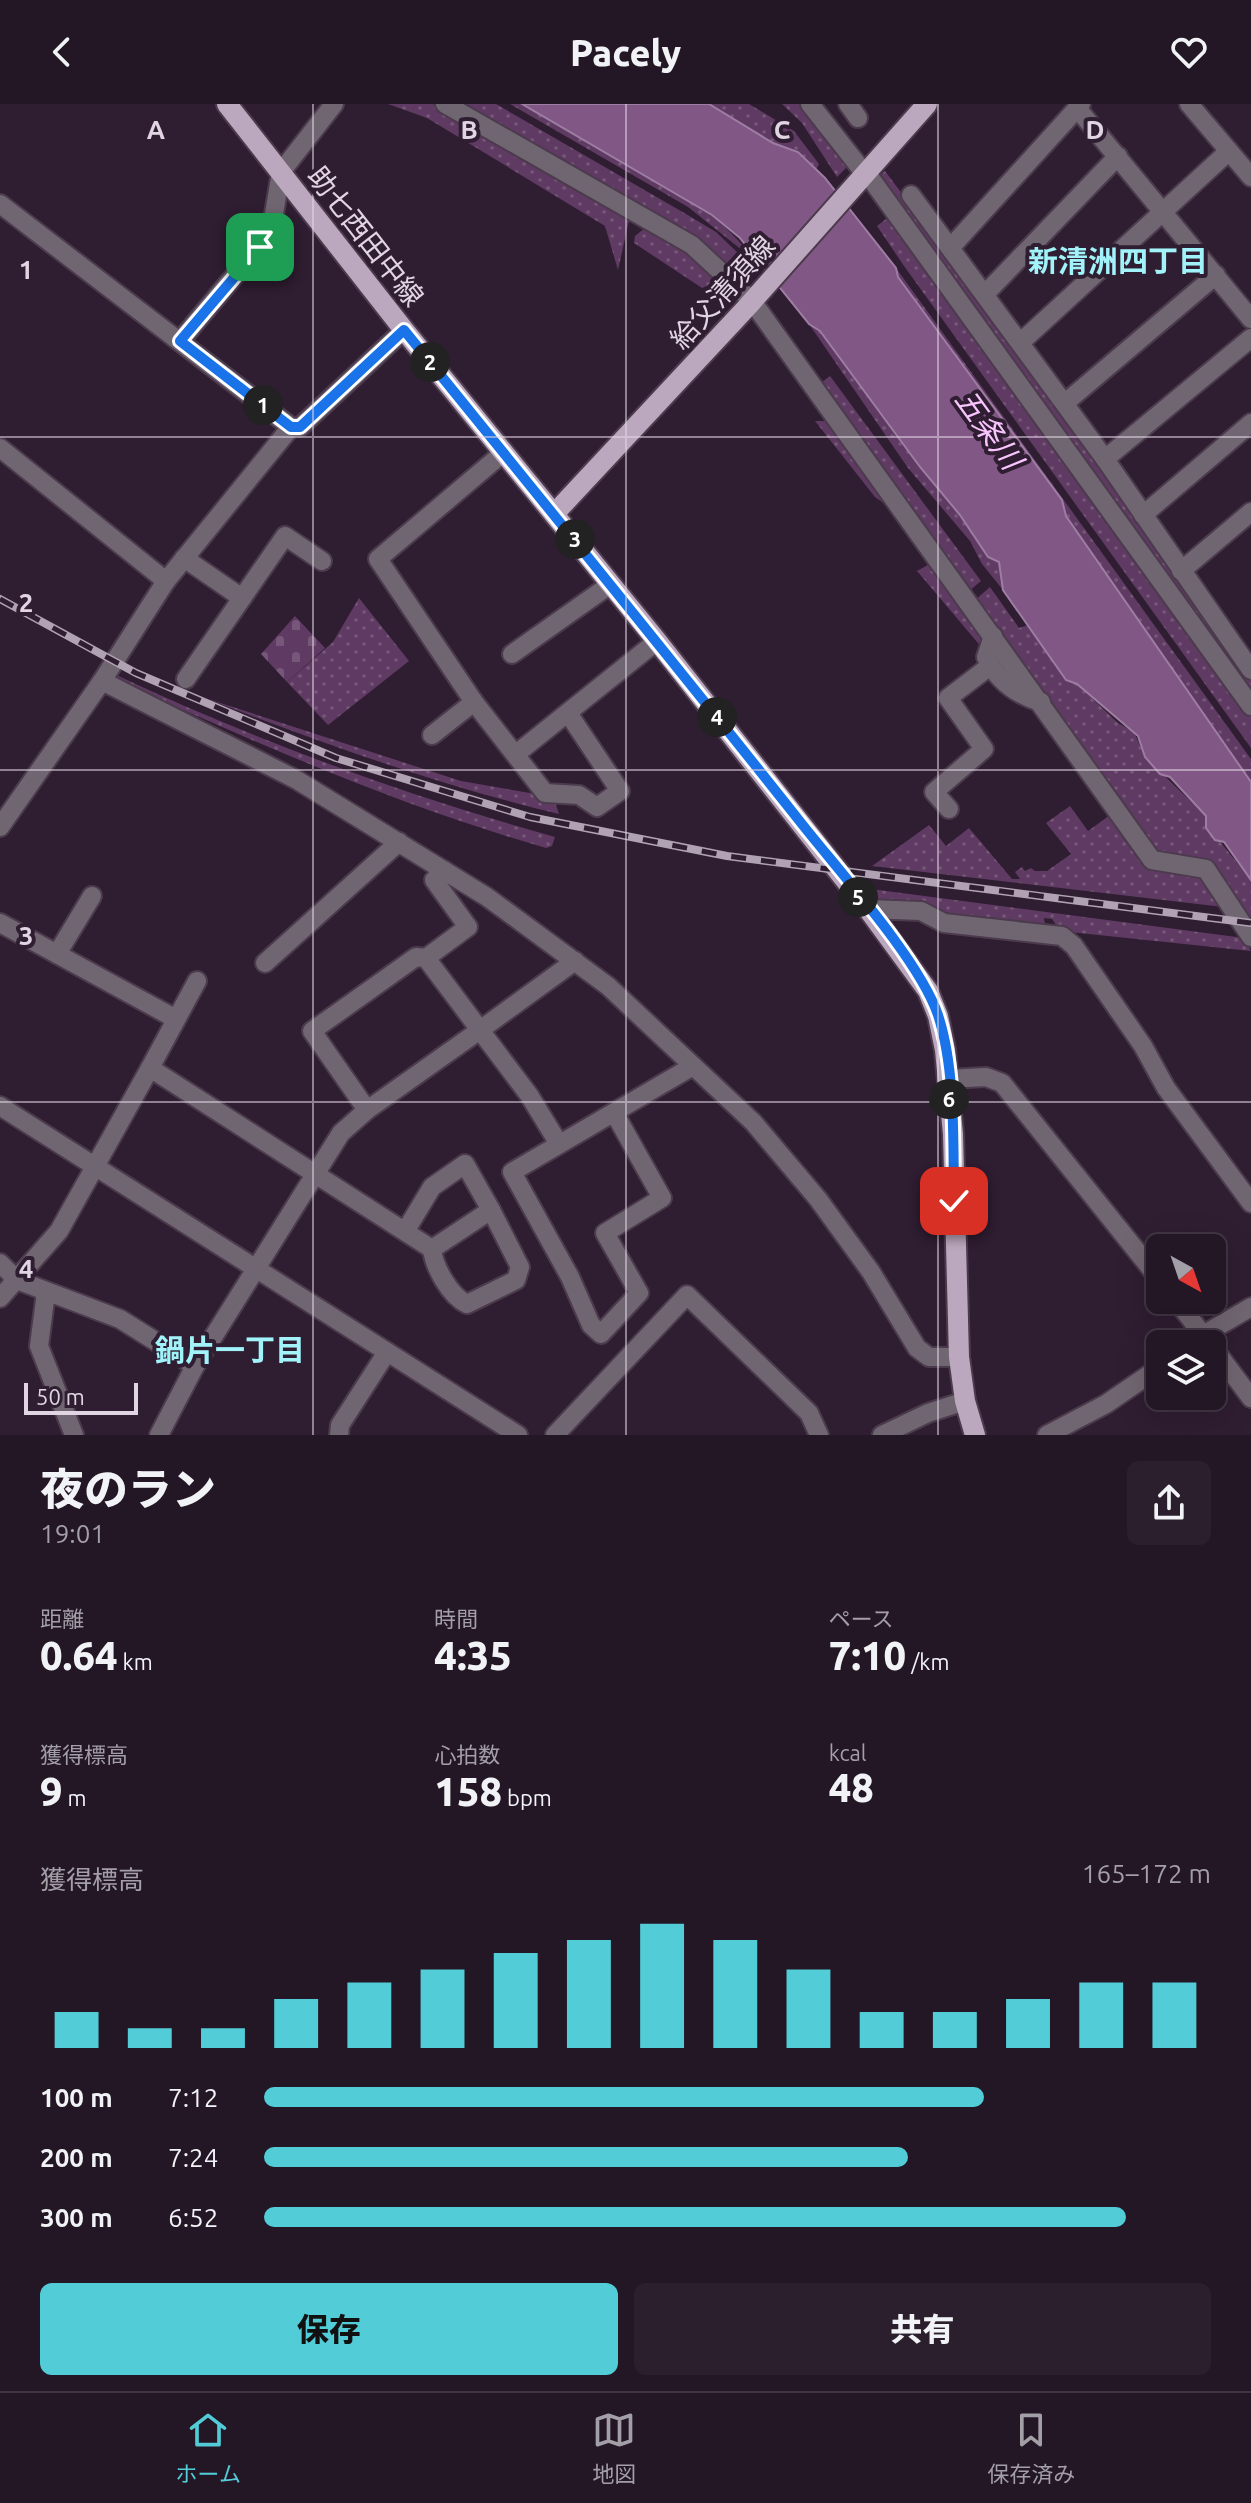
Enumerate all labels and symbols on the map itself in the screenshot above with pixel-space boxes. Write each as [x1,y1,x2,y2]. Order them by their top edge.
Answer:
text: A [147,115,166,144]
text: B [460,115,478,144]
text: C [774,115,791,144]
text: D [1086,115,1104,144]
street label: 助七西田中線 [302,160,430,312]
pin [226,213,294,281]
street label: 給父清須線 [664,230,780,354]
district label: 新清洲四丁目 [1028,244,1208,278]
text: 1 [19,255,33,284]
pin: 2 [410,342,450,382]
water label: 五条川 [949,383,1031,478]
pin: 1 [243,385,283,425]
pin: 3 [555,519,595,559]
text: 2 [19,588,33,617]
pin: 4 [697,697,737,737]
pin: 5 [838,877,878,917]
text: 3 [19,921,33,950]
pin: 6 [929,1079,969,1119]
pin [920,1167,988,1235]
north arrow [1146,1234,1226,1314]
text: 4 [19,1254,33,1283]
district label: 鍋片一丁目 [155,1333,305,1367]
scale bar [24,1379,138,1415]

